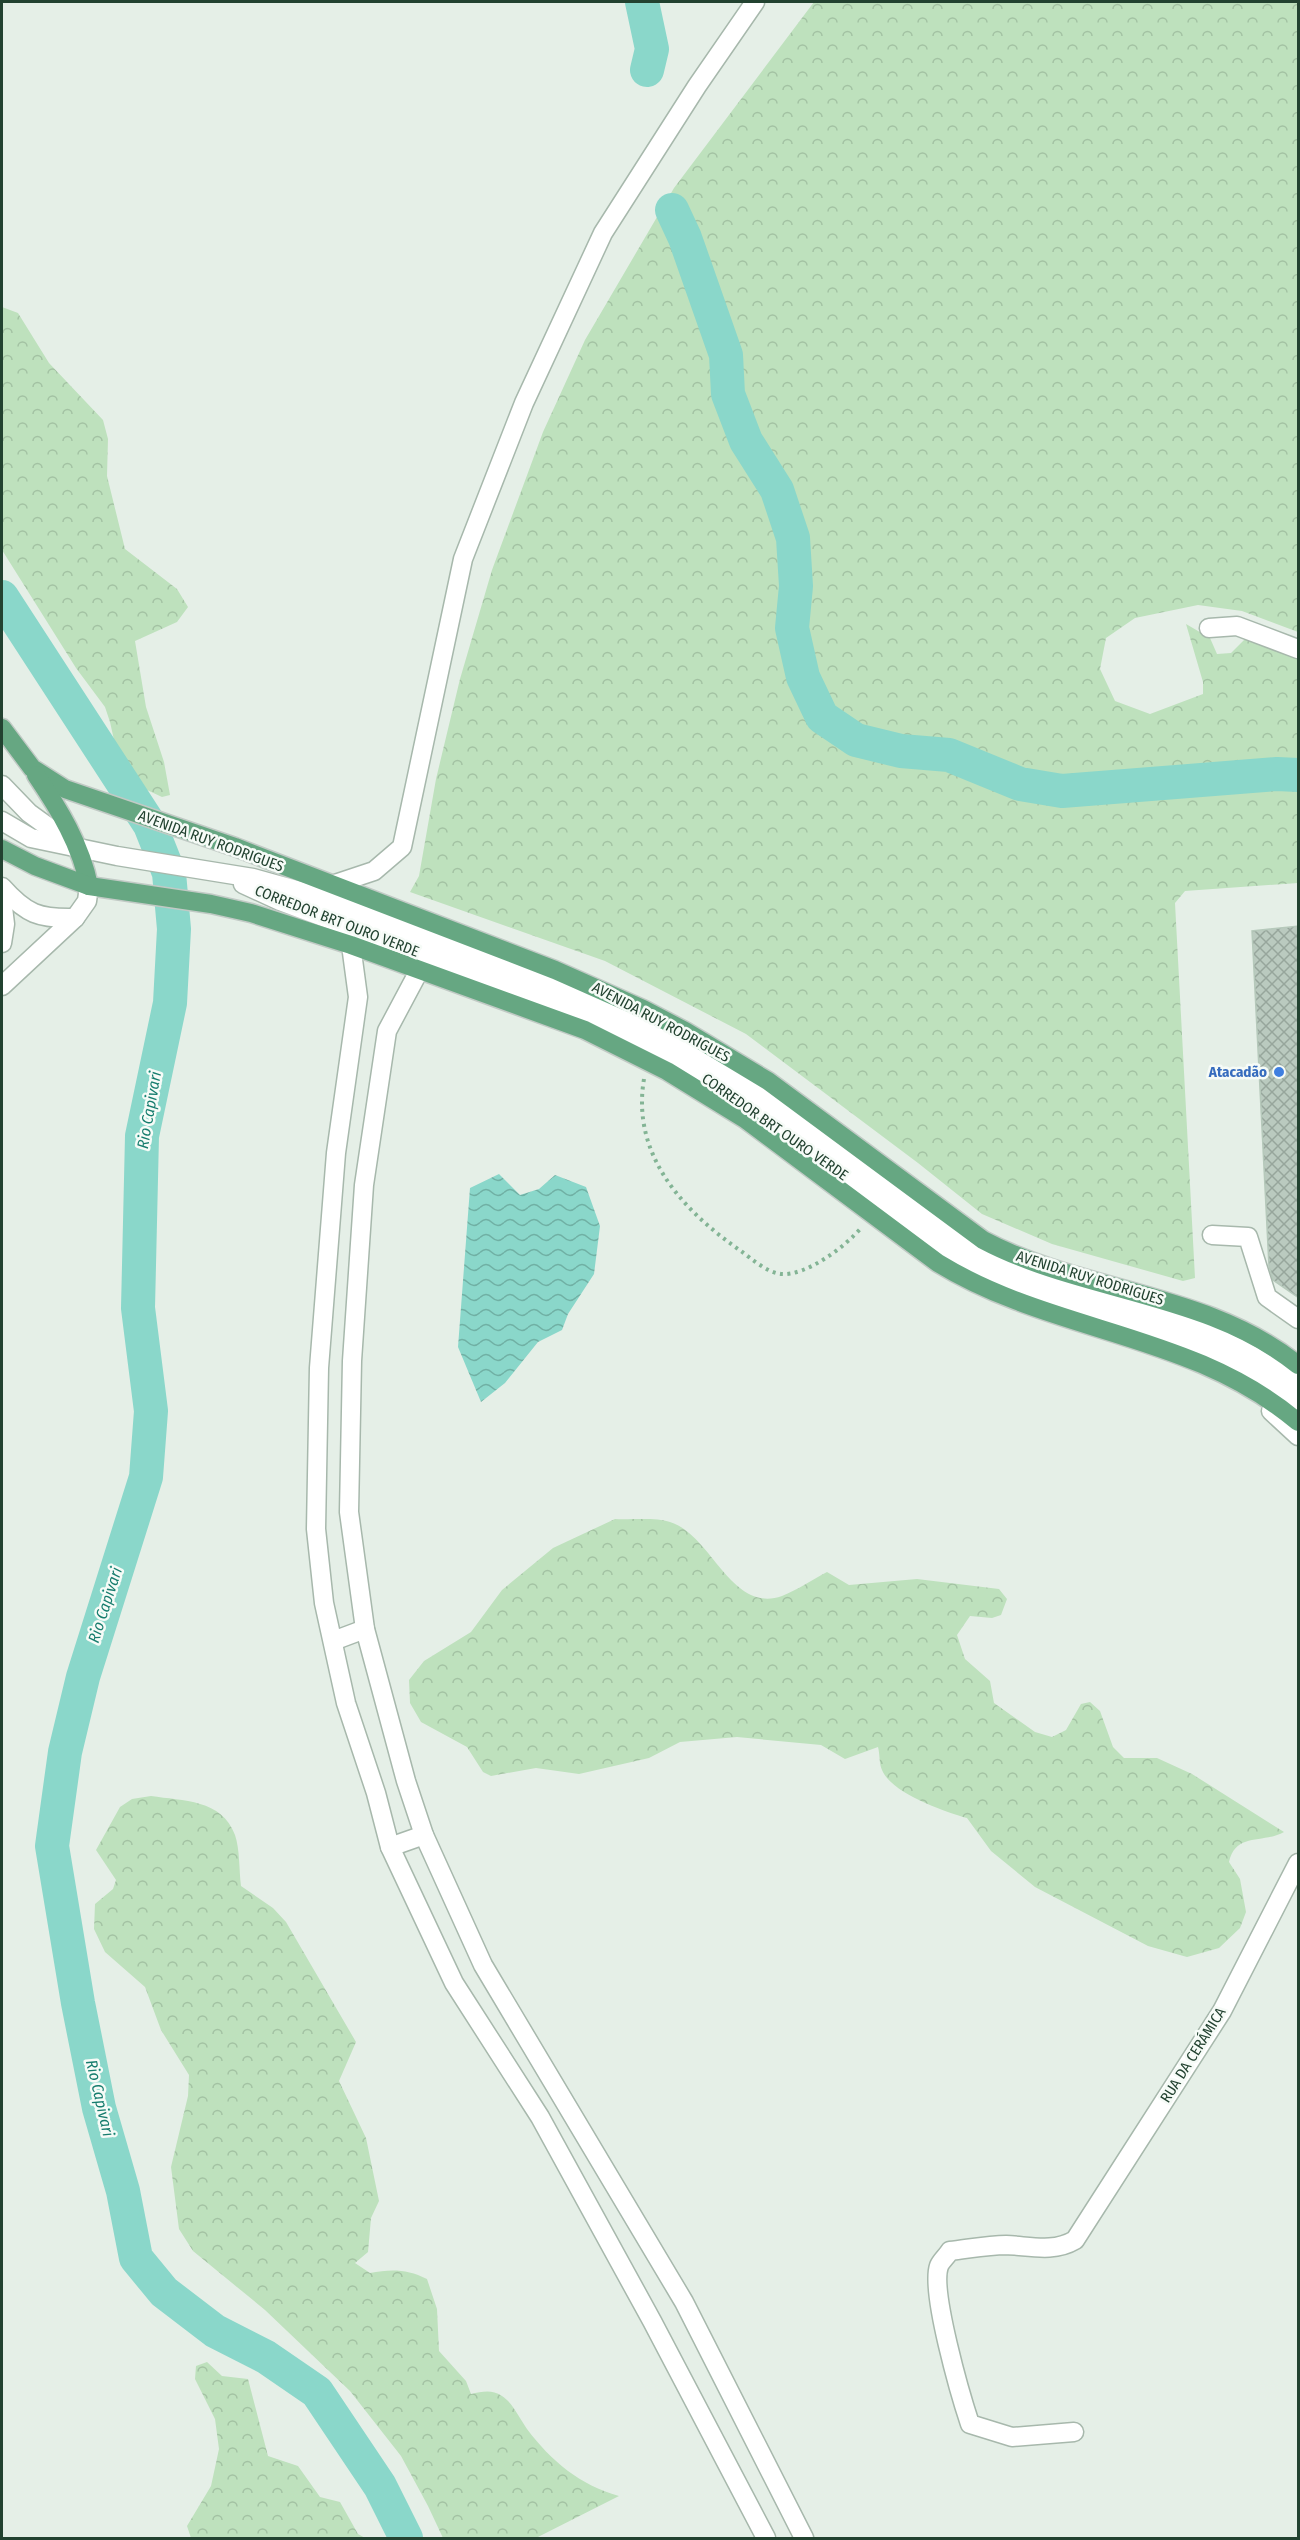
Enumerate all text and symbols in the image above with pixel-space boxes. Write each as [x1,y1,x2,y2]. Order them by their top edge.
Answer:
street label: AVENIDA RUY RODRIGUES [136,806,286,876]
street label: CORREDOR BRT OURO VERDE [252,881,422,961]
street label: AVENIDA RUY RODRIGUES [589,978,733,1066]
place label: Atacadão [1208,1063,1267,1081]
marker: Atacadão [1272,1065,1286,1079]
water label: Rio Capivari [133,1070,165,1150]
street label: CORREDOR BRT OURO VERDE [698,1070,852,1184]
street label: AVENIDA RUY RODRIGUES [1014,1247,1166,1309]
water label: Rio Capivari [84,1565,126,1645]
street label: RUA DA CERÁMICA [1156,2004,1230,2106]
water label: Rio Capivari [82,2058,118,2138]

